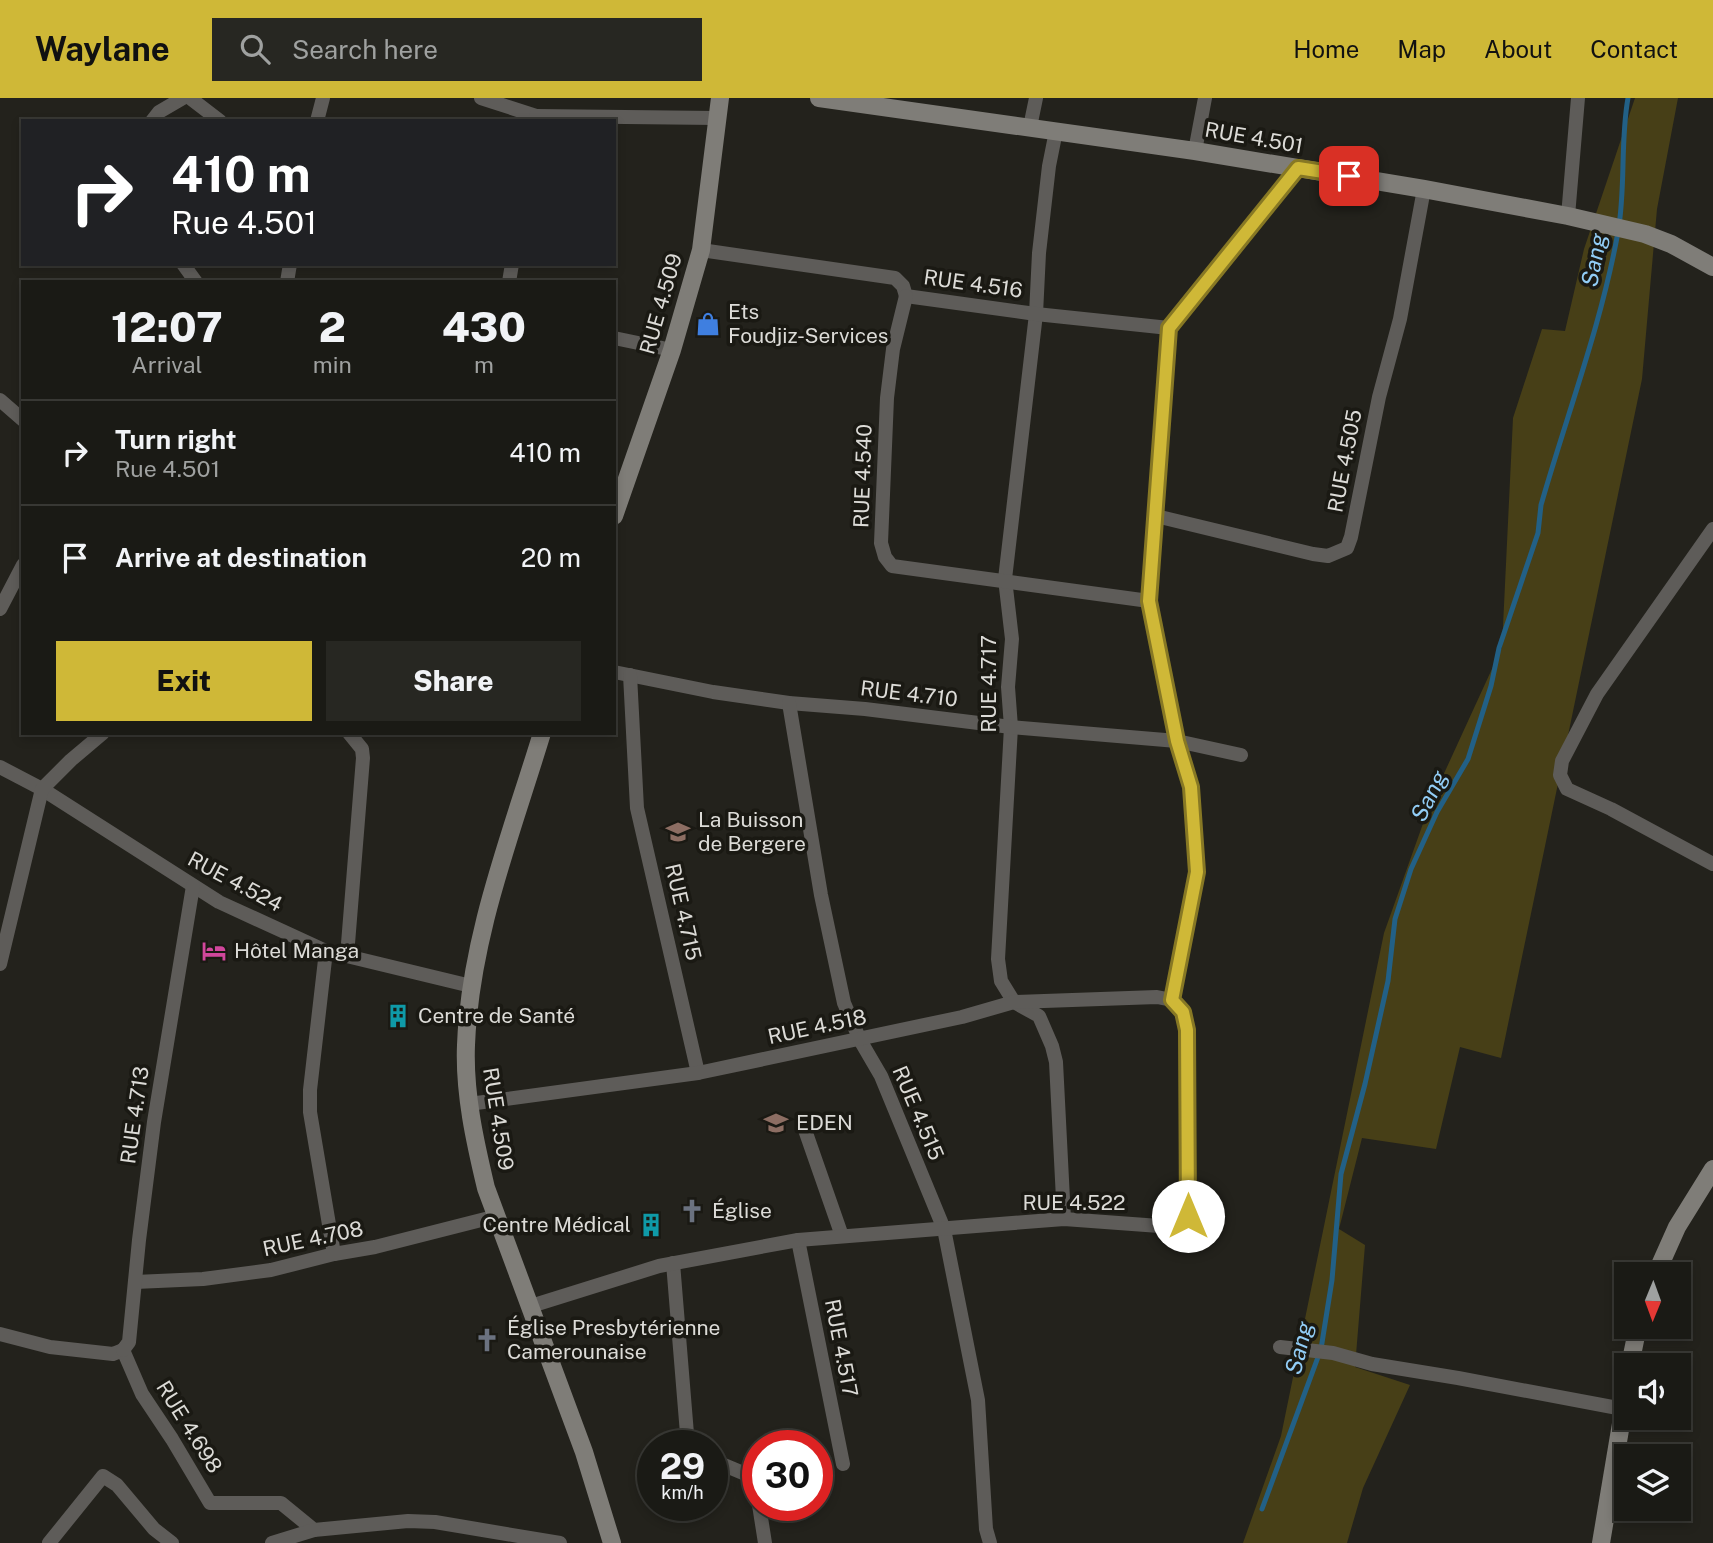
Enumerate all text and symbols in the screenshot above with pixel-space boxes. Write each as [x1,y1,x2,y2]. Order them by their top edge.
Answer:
search box [212,18,702,81]
text: Waylane [35,30,170,68]
icon: search [236,30,274,68]
text: Search here [292,34,438,65]
text: Home [1293,35,1359,63]
text: Map [1397,35,1446,63]
text: About [1484,35,1552,63]
text: Contact [1590,35,1678,63]
street label: RUE 4.501 [1203,117,1305,158]
text: 410 m [171,145,311,203]
pin [1319,146,1379,206]
icon: right [56,147,147,238]
icon: arrive [1330,157,1368,195]
text: Rue 4.501 [171,204,317,241]
water label: Sang [1575,231,1612,289]
street label: RUE 4.509 [634,250,687,357]
street label: RUE 4.516 [922,264,1024,303]
place label: Ets Foudjiz-Services [728,299,889,348]
text: 12:07 [111,302,223,351]
text: 2 [319,302,346,351]
text: 430 [442,302,526,351]
shop icon: Ets Foudjiz-Services [694,310,722,338]
text: Arrival [131,351,202,378]
text: min [313,351,352,378]
text: m [474,351,494,378]
street label: RUE 4.505 [1322,407,1367,515]
text: Turn right [115,424,237,455]
street label: RUE 4.540 [848,424,877,528]
icon: right [56,434,94,472]
text: 410 m [509,437,581,468]
text: Rue 4.501 [115,455,220,482]
icon: arrive [56,539,94,577]
text: Arrive at destination [115,542,367,573]
text: 20 m [521,542,581,573]
street label: RUE 4.717 [976,635,1001,733]
button: Exit [56,641,312,721]
button: Share [326,641,581,721]
street label: RUE 4.710 [859,675,959,712]
water label: Sang [1404,765,1453,826]
place label: La Buisson de Bergere [698,807,806,856]
school or university icon: La Buisson de Bergere [664,818,692,846]
street label: RUE 4.524 [184,846,287,917]
street label: RUE 4.715 [660,861,707,963]
hotel icon: Hôtel Manga [200,937,228,965]
place label: Hôtel Manga [234,938,359,963]
building icon: Centre de Santé [384,1002,412,1030]
place label: Centre de Santé [418,1003,575,1028]
street label: RUE 4.518 [765,1004,868,1049]
street label: RUE 4.515 [887,1062,950,1164]
street label: RUE 4.713 [115,1065,154,1165]
street label: RUE 4.509 [478,1066,519,1172]
school or university icon: EDEN [762,1109,790,1137]
place label: EDEN [796,1110,853,1135]
position arrow [1151,1179,1225,1253]
street label: RUE 4.522 [1022,1190,1126,1215]
church icon: Église [678,1197,706,1225]
place label: Église [712,1198,772,1223]
building icon: Centre Médical [637,1211,665,1239]
place label: Centre Médical [482,1212,631,1237]
street label: RUE 4.708 [260,1216,365,1261]
north arrow [1614,1262,1690,1339]
map controls [1614,1262,1691,1521]
street label: RUE 4.517 [820,1297,863,1399]
place label: Église Presbytérienne Camerounaise [507,1315,721,1364]
water label: Sang [1279,1318,1318,1377]
church icon: Église Presbytérienne Camerounaise [473,1326,501,1354]
button: sound [1614,1353,1691,1430]
street label: RUE 4.698 [151,1376,228,1478]
speed limit sign: 30 [742,1430,833,1521]
button: layers [1614,1444,1691,1521]
text: 29 [660,1446,705,1487]
text: km/h [661,1482,704,1503]

